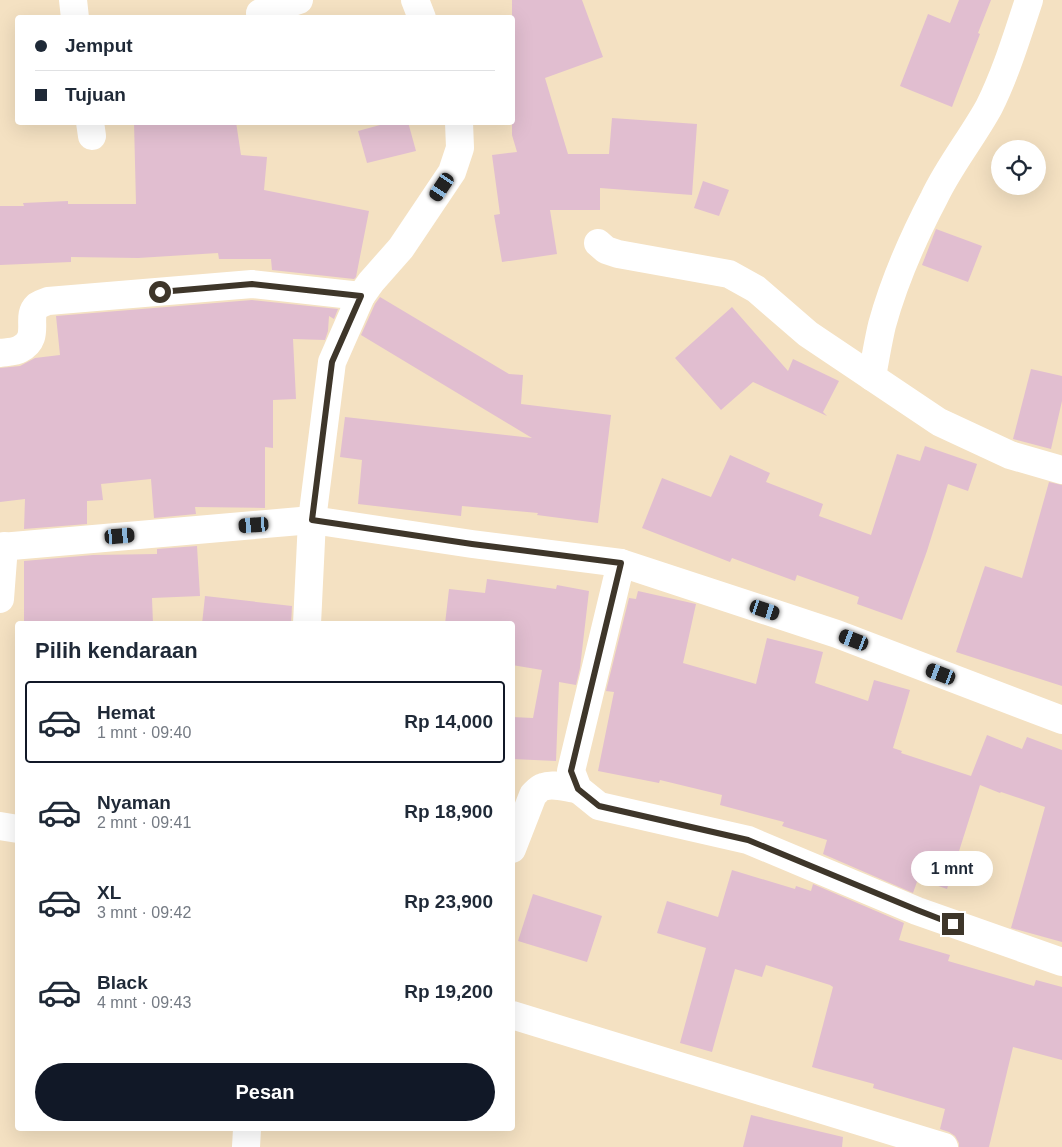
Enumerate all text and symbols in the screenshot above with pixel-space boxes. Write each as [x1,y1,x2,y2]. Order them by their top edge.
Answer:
text: Jemput [65,35,133,56]
text: Tujuan [65,84,126,105]
map controls [991,140,1046,195]
button: locate [991,140,1046,195]
car [427,170,456,204]
route start [149,281,171,303]
car [238,516,269,534]
car [104,527,135,545]
car [748,598,781,622]
car [837,628,870,652]
text: Pilih kendaraan [35,638,198,663]
car [924,662,957,686]
icon: car [37,700,82,745]
text: Hemat [97,702,155,723]
text: Rp 14,000 [404,711,493,732]
text: 1 mnt · 09:40 [97,724,191,741]
icon: car [37,790,82,835]
text: Nyaman [97,792,171,813]
text: Rp 18,900 [404,801,493,822]
text: 2 mnt · 09:41 [97,814,191,831]
callout: 1 mnt [912,852,994,886]
text: 1 mnt [931,860,973,877]
icon: car [37,880,82,925]
text: XL [97,882,121,903]
text: Rp 23,900 [404,891,493,912]
text: 3 mnt · 09:42 [97,904,191,921]
route end [942,913,964,935]
icon: car [37,970,82,1015]
text: Black [97,972,148,993]
text: Rp 19,200 [404,981,493,1002]
text: 4 mnt · 09:43 [97,994,191,1011]
button: Pesan [35,1063,495,1121]

